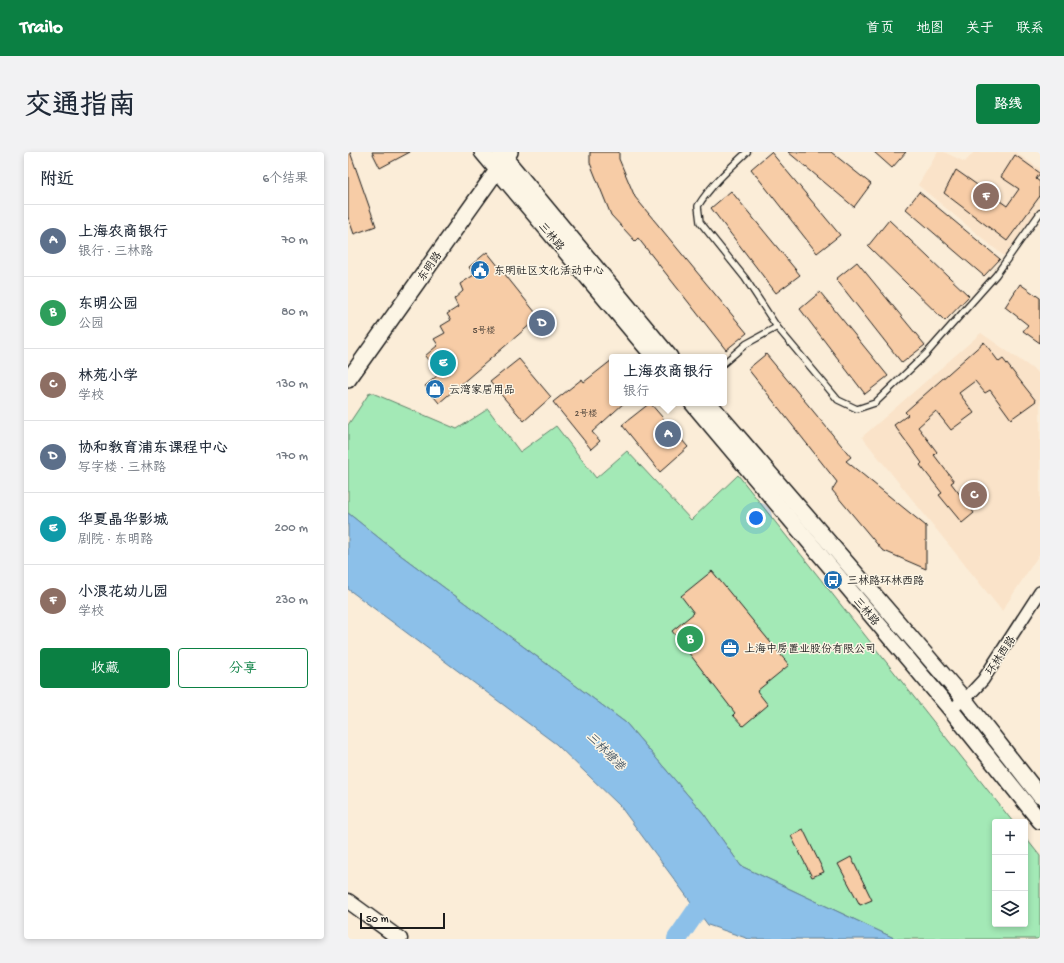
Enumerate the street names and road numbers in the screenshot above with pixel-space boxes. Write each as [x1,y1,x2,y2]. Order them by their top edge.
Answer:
street label: 三林路 [535,220,566,254]
street label: 东明路 [415,250,445,284]
street label: 三林路 [850,595,881,629]
street label: 环林西路 [984,634,1019,678]

